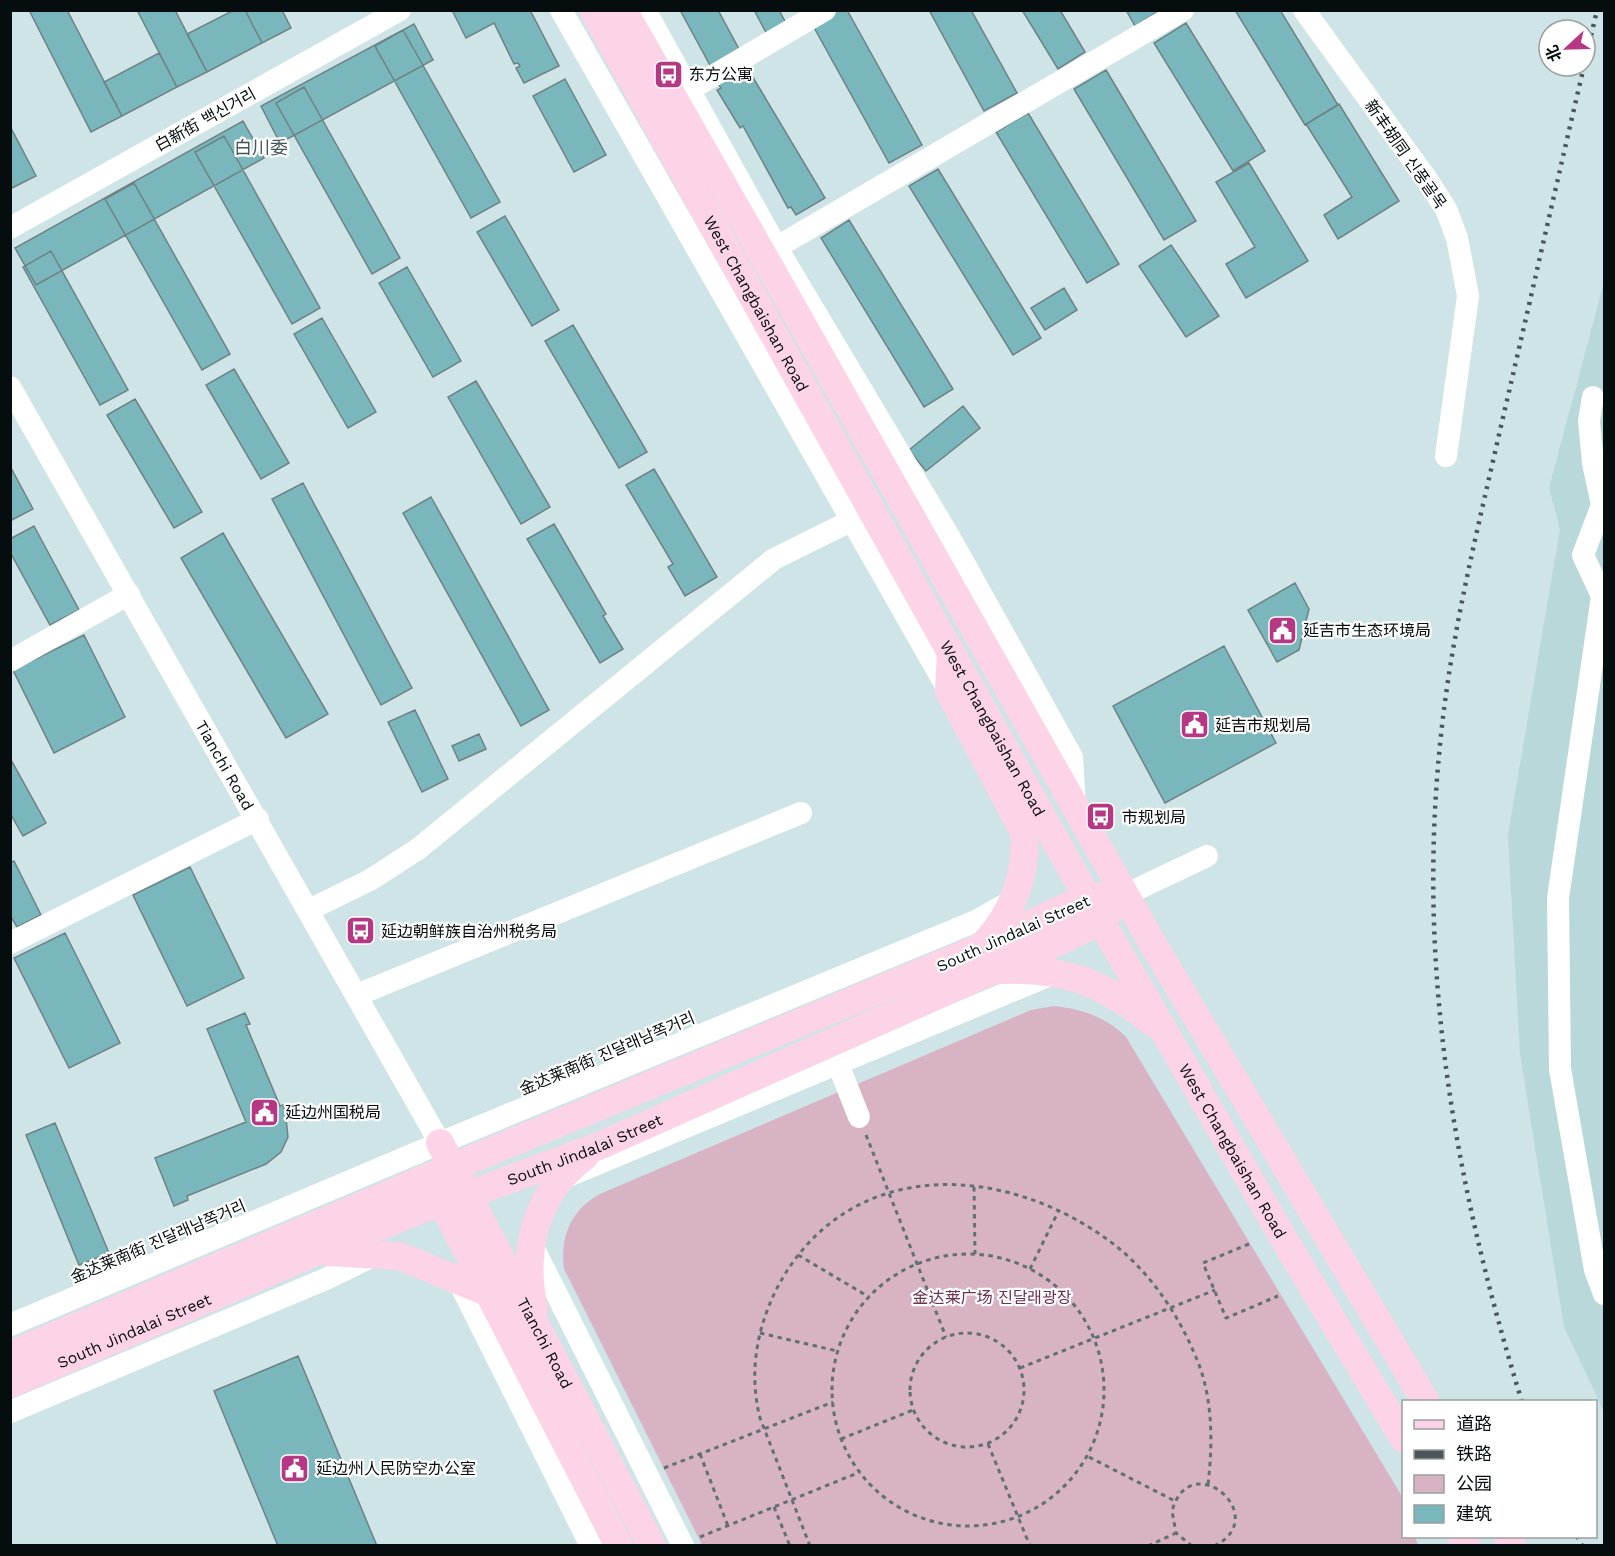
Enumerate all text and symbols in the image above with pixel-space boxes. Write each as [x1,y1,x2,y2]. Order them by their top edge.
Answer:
north arrow [1537,18,1597,78]
text: 北 [1542,42,1565,64]
bus stop icon: 东方公寓 [652,58,684,90]
place label: 东方公寓 [689,65,753,84]
street label: 白新街 백신거리 [152,84,259,155]
street label: 新丰胡同 신풍골목 [1361,96,1450,213]
district label: 白川委 [234,137,288,158]
street label: West Changbaishan Road [699,213,813,395]
public building icon: 延吉市生态环境局 [1266,614,1298,646]
place label: 延吉市生态环境局 [1303,621,1431,640]
street label: West Changbaishan Road [936,637,1049,820]
public building icon: 延吉市规划局 [1178,709,1210,741]
place label: 延吉市规划局 [1215,716,1311,735]
street label: Tianchi Road [192,717,258,814]
bus stop icon: 市规划局 [1085,801,1117,833]
place label: 市规划局 [1122,808,1186,827]
street label: South Jindalai Street [934,891,1093,976]
bus stop icon: 延边朝鲜族自治州税务局 [344,915,376,947]
place label: 延边朝鲜族自治州税务局 [381,922,557,941]
street label: 金达莱南街 진달래남쪽거리 [517,1008,698,1099]
street label: West Changbaishan Road [1175,1060,1290,1242]
public building icon: 延边州国税局 [248,1096,280,1128]
place label: 延边州国税局 [285,1103,381,1122]
street label: South Jindalai Street [504,1110,666,1190]
street label: 金达莱南街 진달래남쪽거리 [68,1196,249,1287]
park label: 金达莱广场 진달래광장 [912,1288,1072,1307]
street label: South Jindalai Street [54,1289,214,1373]
street label: Tianchi Road [513,1294,577,1392]
legend [1402,1400,1597,1538]
text: 道路 [1456,1413,1492,1434]
text: 铁路 [1456,1443,1492,1464]
public building icon: 延边州人民防空办公室 [279,1452,311,1484]
place label: 延边州人民防空办公室 [316,1459,476,1478]
text: 公园 [1456,1473,1492,1494]
text: 建筑 [1456,1503,1492,1524]

